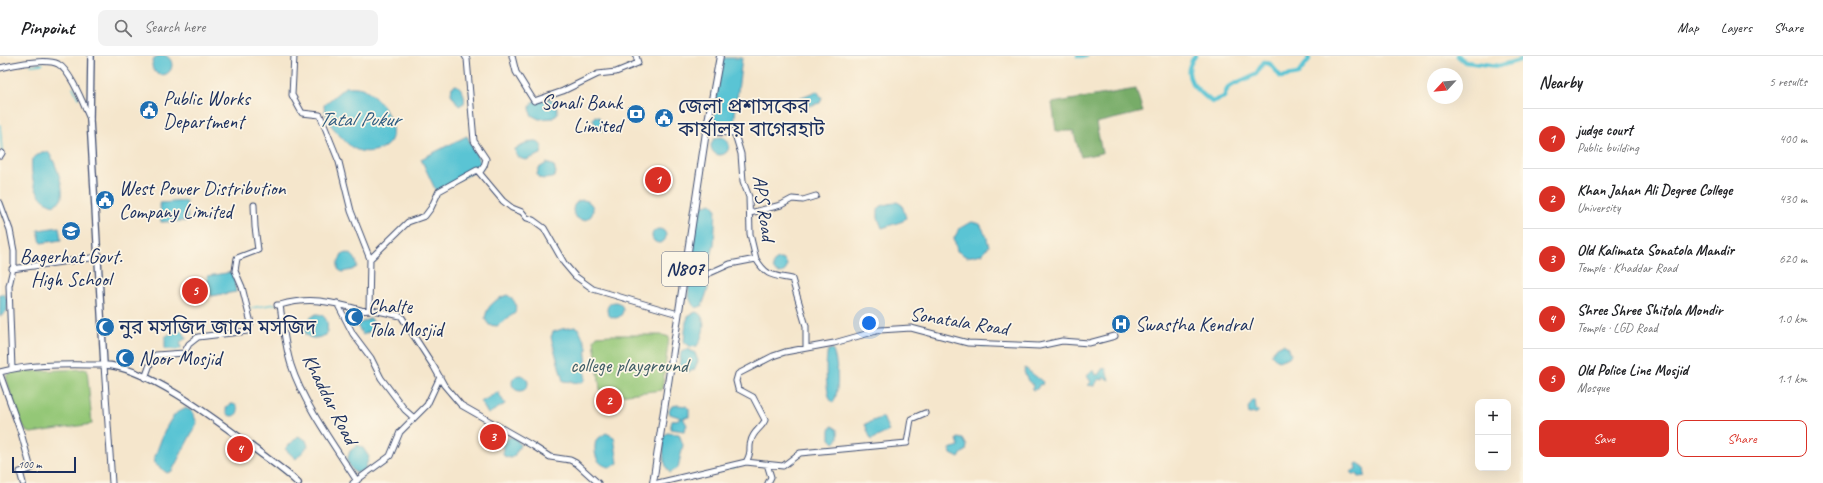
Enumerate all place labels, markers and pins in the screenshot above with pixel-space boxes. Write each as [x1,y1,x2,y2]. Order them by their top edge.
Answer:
place label: Public Works Department [163,86,252,134]
place label: Sonali Bank Limited [541,90,625,138]
place label: জেলা প্রশাসকের কার্যালয় বাগেরহাট [677,94,826,142]
public building icon: Public Works Department [138,99,160,121]
bank icon: Sonali Bank Limited [625,103,647,125]
public building icon: জেলা প্রশাসকের কার্যালয় বাগেরহাট [653,107,675,129]
pin: 1 [645,165,671,195]
place label: West Power Distribution Company Limited [119,176,287,224]
public building icon: West Power Distribution Company Limited [94,189,116,211]
school or university icon: Bagerhat Govt. High School [60,220,82,242]
place label: Bagerhat Govt. High School [20,244,122,292]
pin: 5 [182,276,208,306]
place label: Chalte Tola Mosjid [368,294,446,342]
mosque icon: Chalte Tola Mosjid [343,306,365,328]
place label: Swastha Kendral [1135,312,1255,337]
hospital icon: Swastha Kendral [1110,313,1132,335]
place label: নুর মসজিদ জামে মসজিদ [118,315,317,340]
mosque icon: নুর মসজিদ জামে মসজিদ [94,316,116,338]
place label: Noor Mosjid [139,346,224,371]
mosque icon: Noor Mosjid [114,347,136,369]
pin: 2 [596,386,622,416]
pin: 3 [480,422,506,452]
pin: 4 [227,434,253,464]

